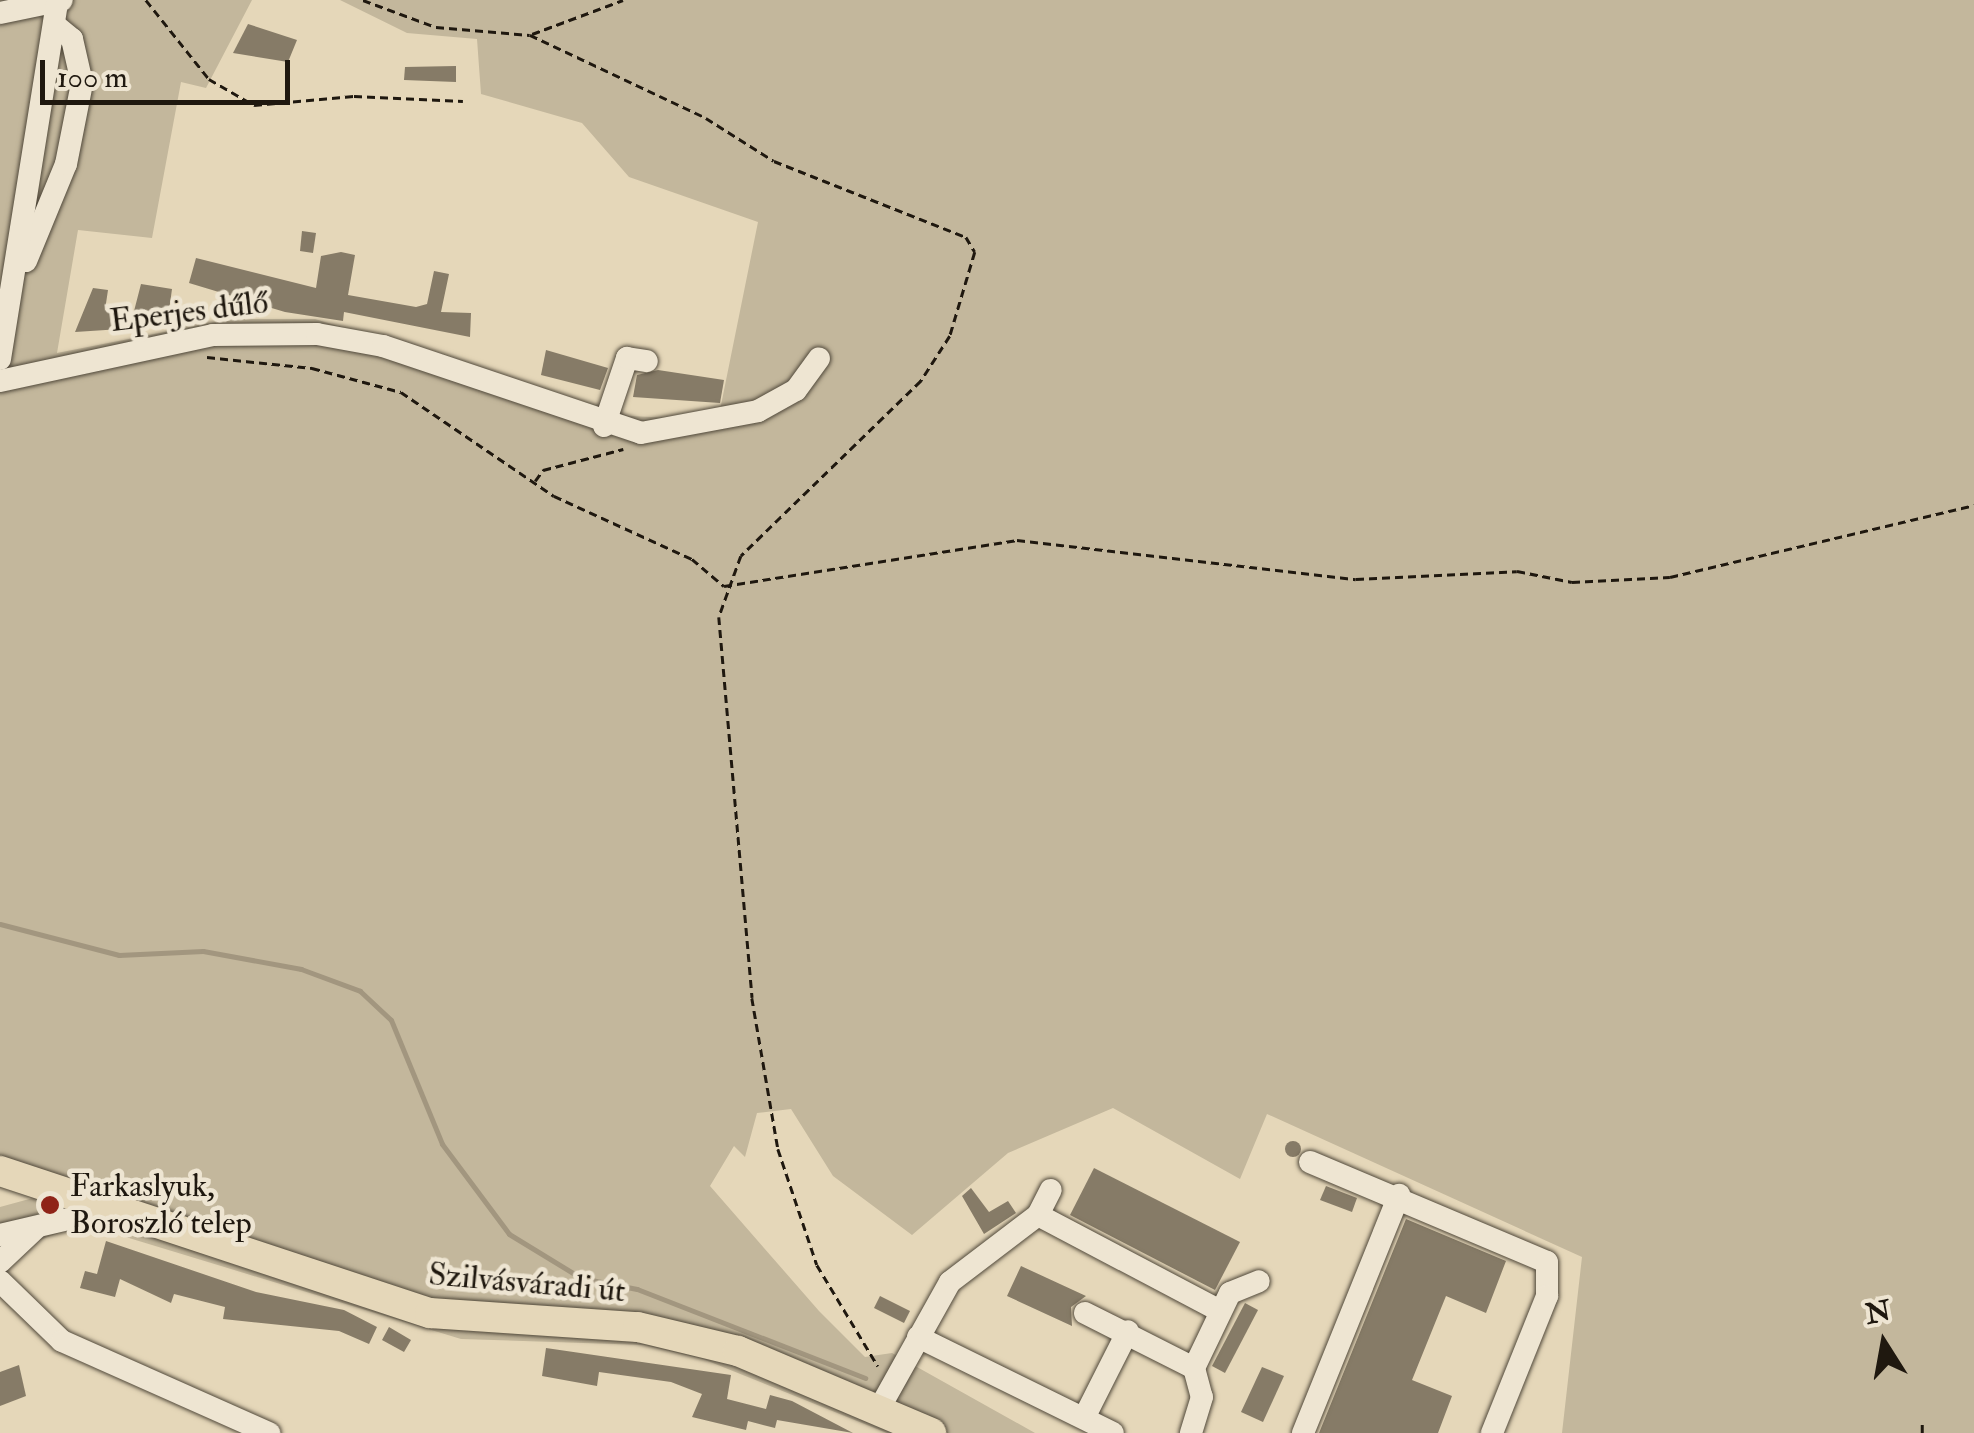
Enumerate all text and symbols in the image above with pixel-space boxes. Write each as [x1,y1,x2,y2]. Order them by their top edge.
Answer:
scale bar [45,40,295,102]
text: 100 m [57,59,128,96]
street label: Eperjes dűlő [108,283,270,341]
place label: Farkaslyuk, Boroszló telep [70,1168,252,1243]
marker: Farkaslyuk, Boroszló telep [39,1194,61,1216]
street label: Szilvásváradi út [427,1255,627,1311]
north arrow [1834,1293,1934,1393]
text: N [1863,1293,1894,1333]

